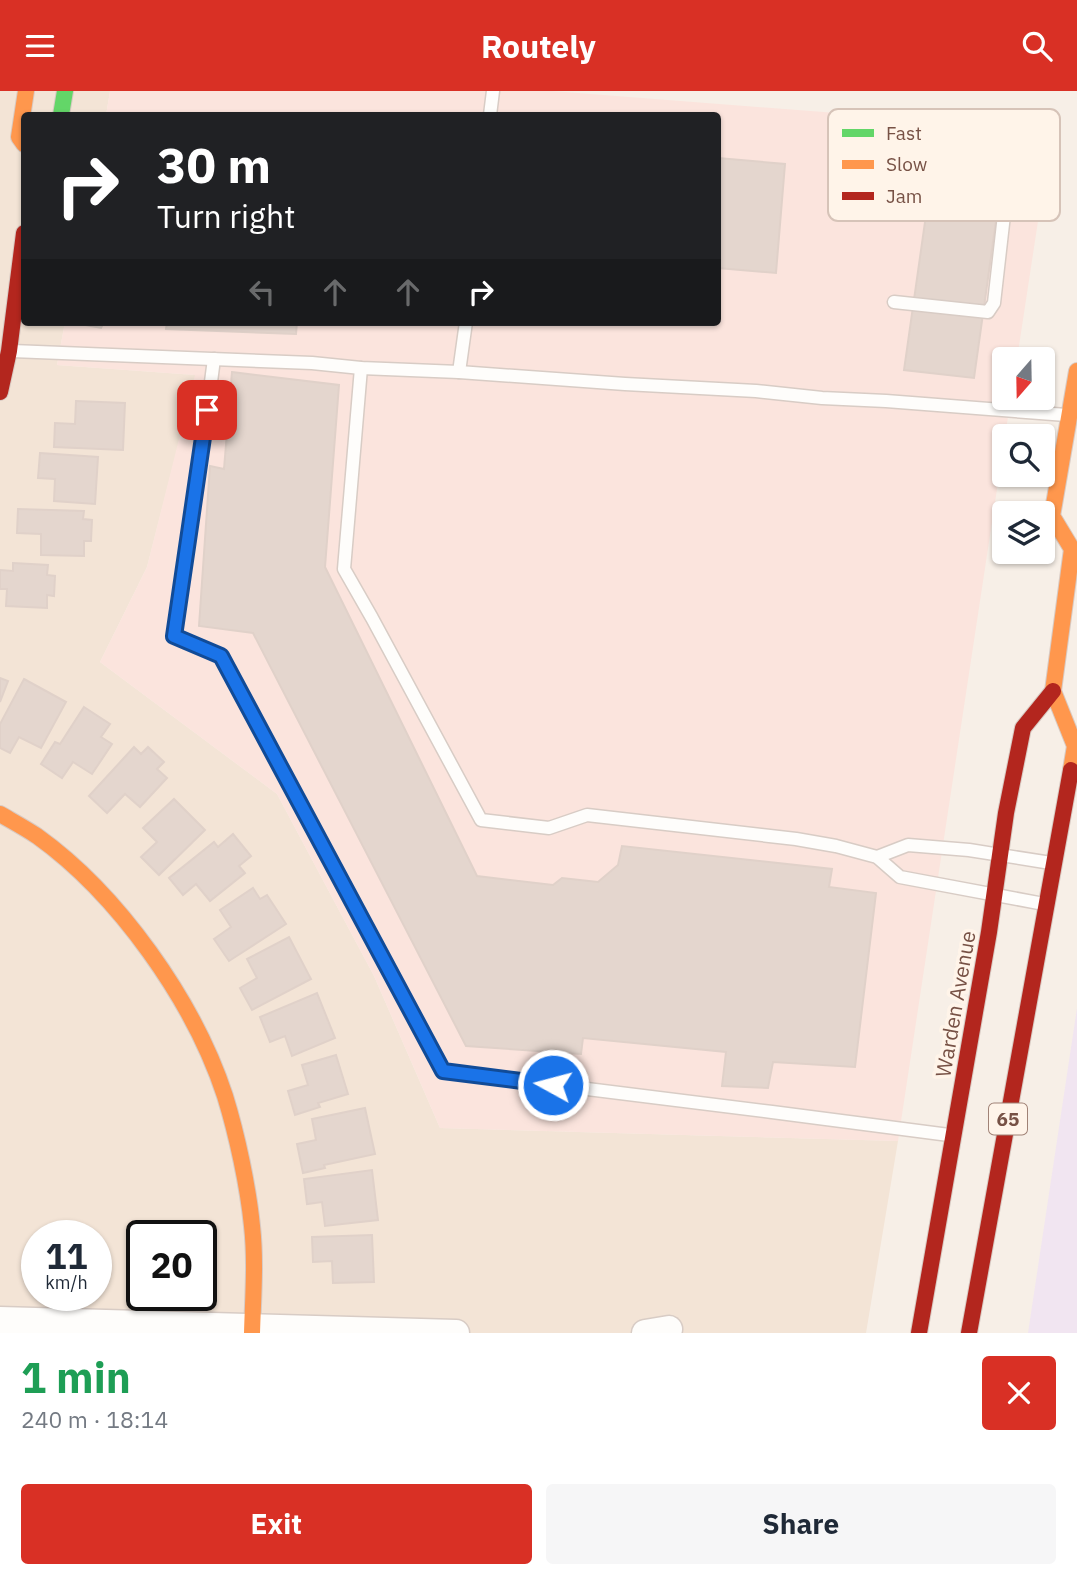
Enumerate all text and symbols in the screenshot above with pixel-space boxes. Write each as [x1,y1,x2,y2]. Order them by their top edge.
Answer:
text: Routely [481,25,596,67]
icon: menu [21,27,59,65]
icon: search [1018,27,1056,65]
legend [828,109,1060,221]
text: Fast [886,121,922,145]
text: 30 m [157,133,271,196]
icon: right [42,140,133,231]
text: Slow [886,152,927,176]
text: Jam [886,184,922,208]
text: Turn right [157,195,295,237]
icon: left [243,273,281,311]
icon: ahead [316,273,354,311]
icon: ahead [389,273,427,311]
icon: right [462,273,500,311]
north arrow [992,347,1055,409]
map controls [992,347,1055,564]
pin [177,380,237,440]
icon: arrive [188,391,226,429]
button: search [992,424,1055,487]
button: layers [992,501,1055,564]
street label: Warden Avenue [928,929,982,1079]
position arrow [516,1048,590,1122]
road number: 65 [989,1103,1027,1135]
speed limit sign: 20 [126,1220,217,1311]
text: 11 [45,1233,88,1279]
text: km/h [45,1271,88,1294]
text: 1 min [21,1350,131,1405]
button: close [982,1356,1056,1430]
text: 240 m · 18:14 [21,1404,168,1434]
button: Exit [21,1484,532,1564]
button: Share [546,1484,1056,1564]

